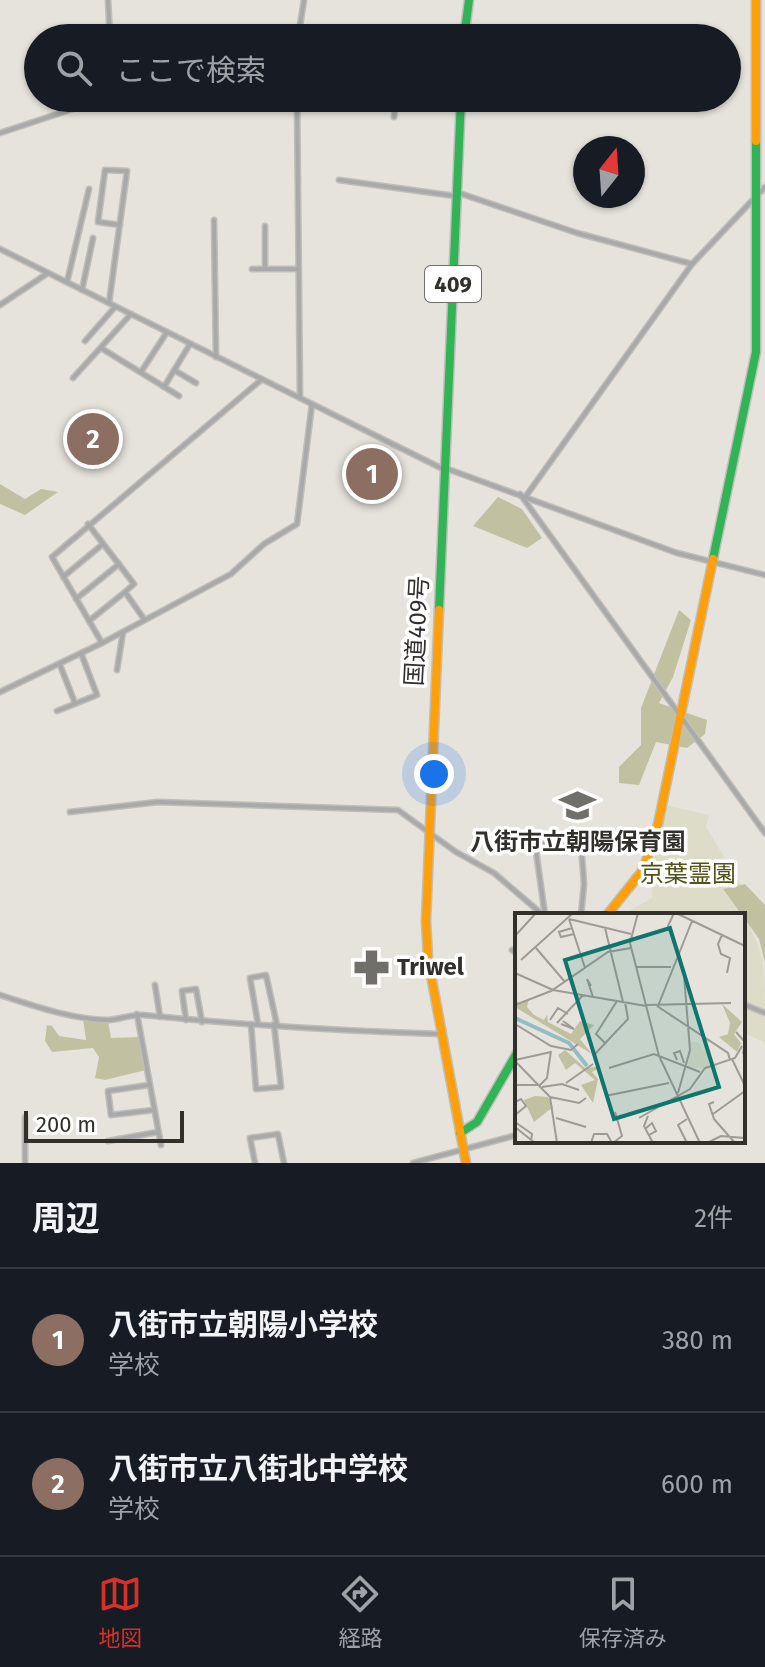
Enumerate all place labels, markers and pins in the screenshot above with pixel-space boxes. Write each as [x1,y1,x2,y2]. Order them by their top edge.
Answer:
pin: 2 [67,409,119,469]
pin: 1 [346,444,398,504]
school or university icon: 八街市立朝陽保育園 [559,786,597,824]
place label: 八街市立朝陽保育園 [470,828,686,856]
pharmacy icon: Triwel [352,948,390,986]
place label: Triwel [397,953,465,981]

